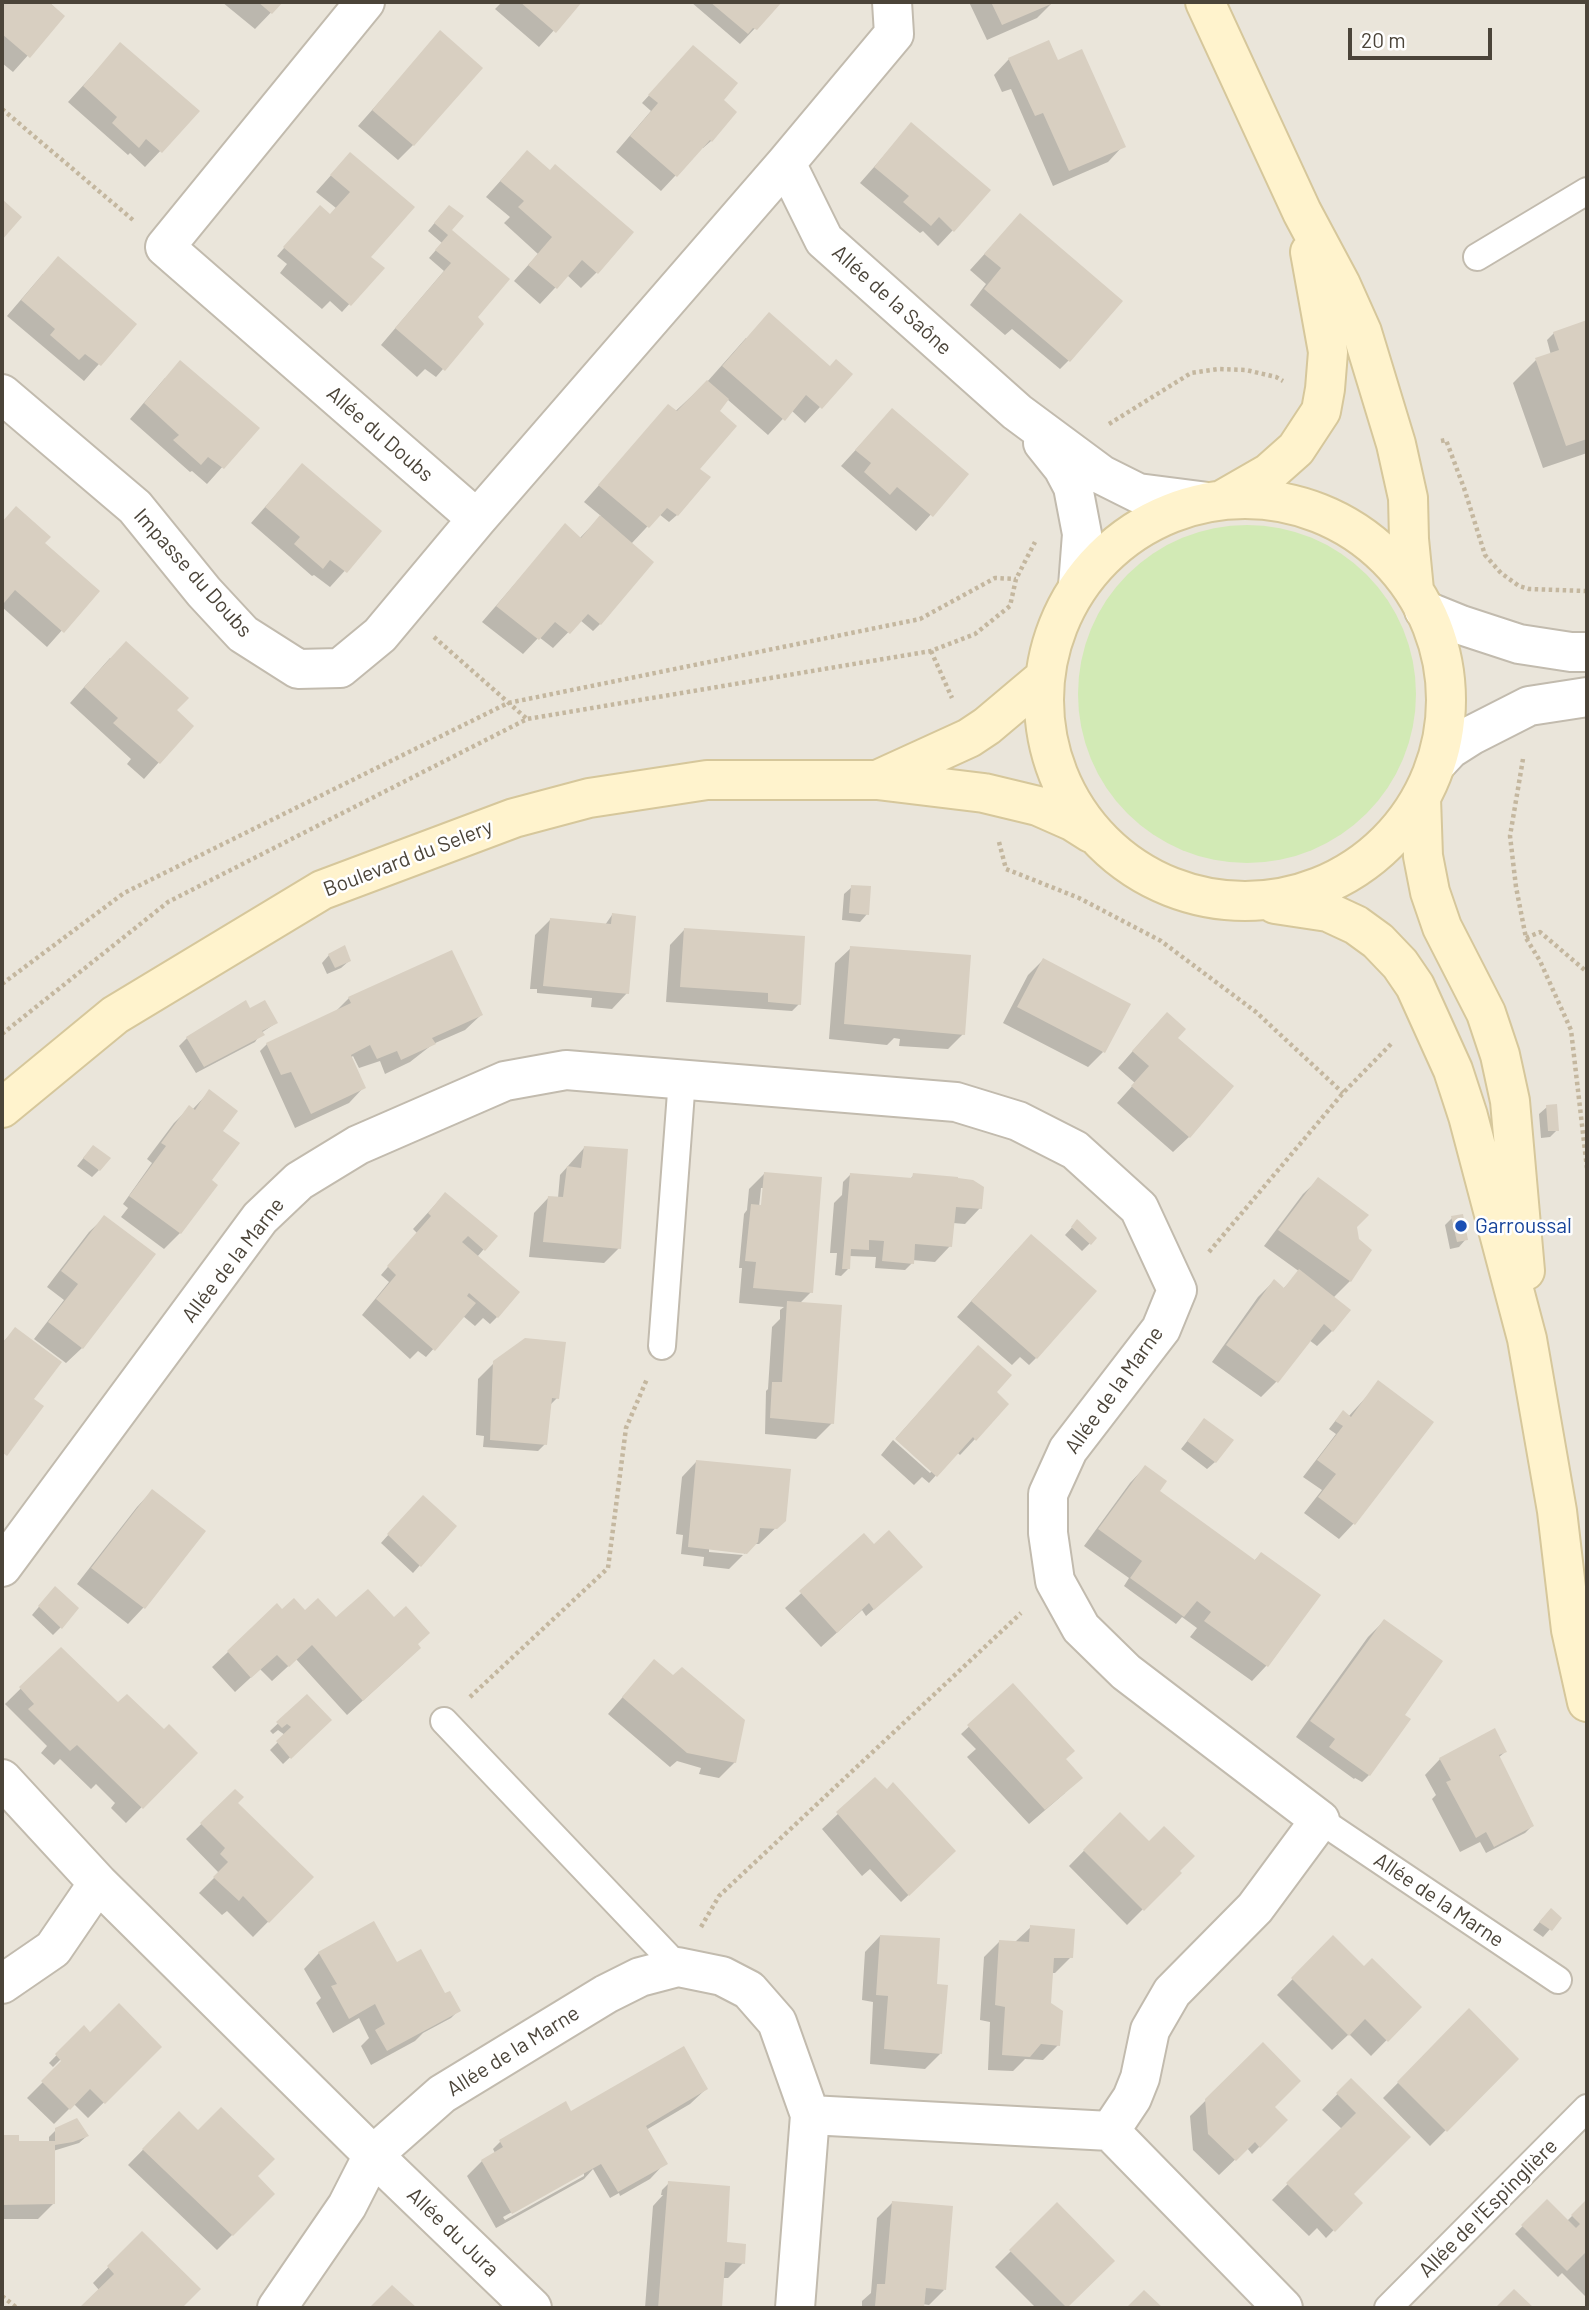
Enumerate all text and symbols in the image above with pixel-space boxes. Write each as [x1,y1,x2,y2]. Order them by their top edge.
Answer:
scale bar [1351,14,1494,58]
text: 20 m [1361,27,1406,52]
street label: Allée de la Saône [827,240,957,360]
street label: Allée du Doubs [321,381,439,487]
street label: Impasse du Doubs [129,503,257,643]
street label: Boulevard du Selery [320,814,496,902]
street label: Allée de la Marne [176,1193,290,1327]
place label: Garroussal [1475,1213,1572,1239]
marker: Garroussal [1453,1218,1469,1234]
street label: Allée de la Marne [1059,1321,1169,1459]
street label: Allée de la Marne [1369,1847,1509,1953]
street label: Allée de la Marne [442,2000,584,2102]
street label: Allée de l'Espinglière [1413,2133,1563,2283]
street label: Allée du Jura [402,2182,504,2282]

